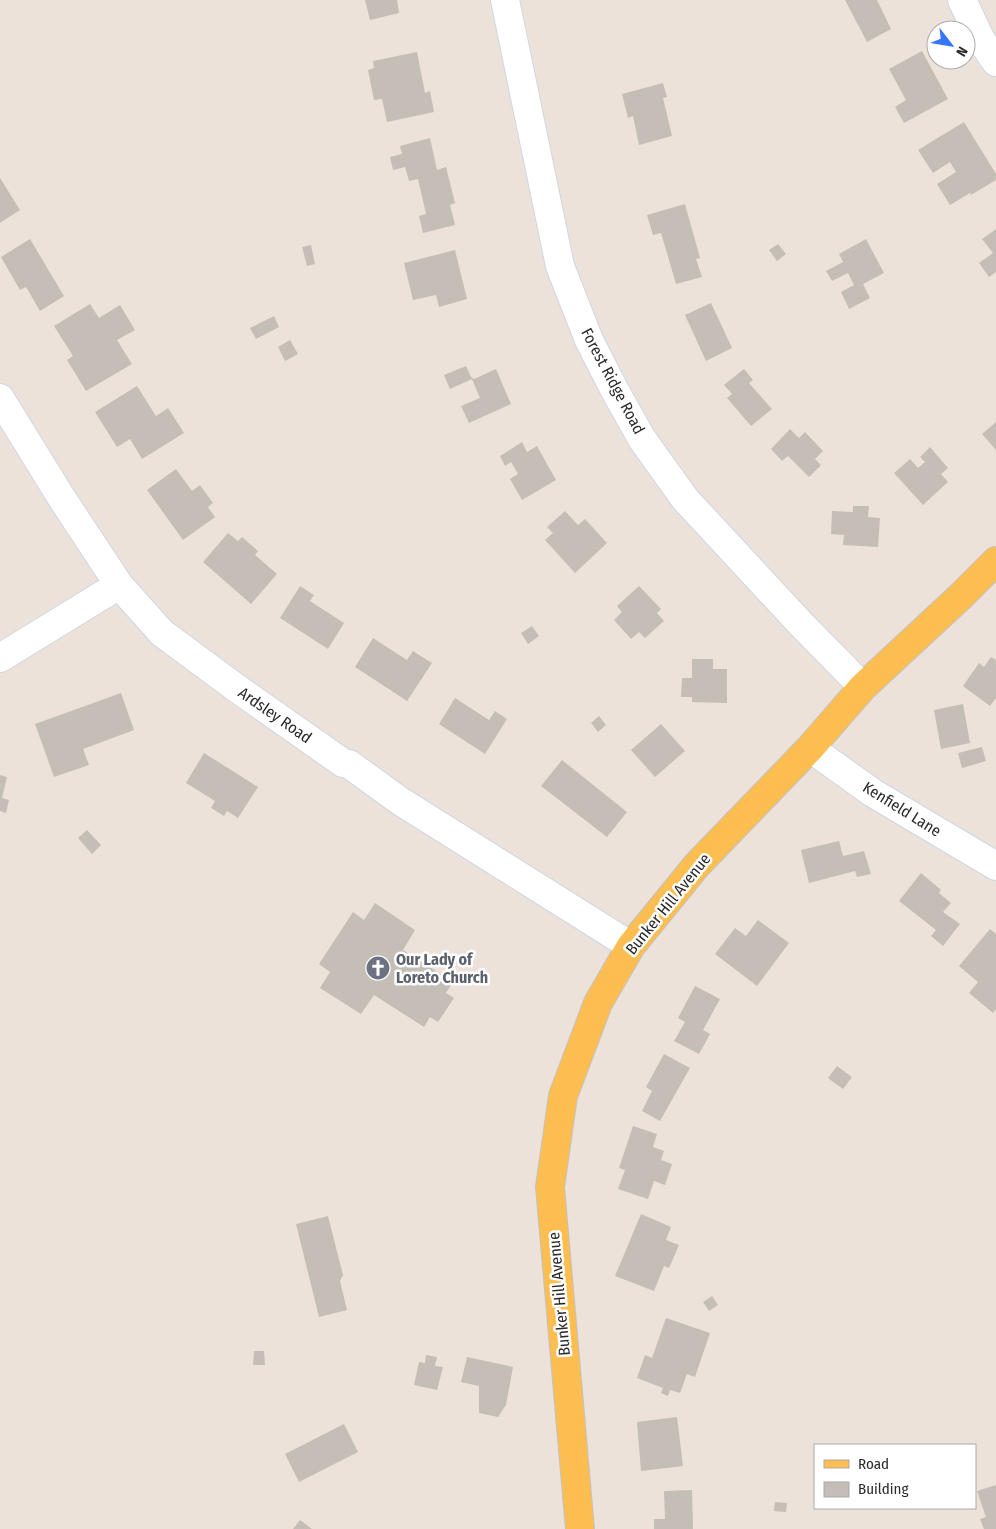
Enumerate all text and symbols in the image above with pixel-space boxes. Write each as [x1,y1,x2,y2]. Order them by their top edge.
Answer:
north arrow [926,20,976,70]
text: N [952,43,971,59]
street label: Forest Ridge Road [577,325,649,437]
street label: Ardsley Road [235,683,315,747]
street label: Kenfield Lane [859,777,945,841]
street label: Bunker Hill Avenue [622,850,714,958]
place label: Our Lady of Loreto Church [396,950,488,987]
church icon: Our Lady of Loreto Church [365,955,391,981]
street label: Bunker Hill Avenue [544,1231,574,1357]
legend [814,1444,976,1509]
text: Road [858,1455,889,1473]
text: Building [858,1480,909,1498]

